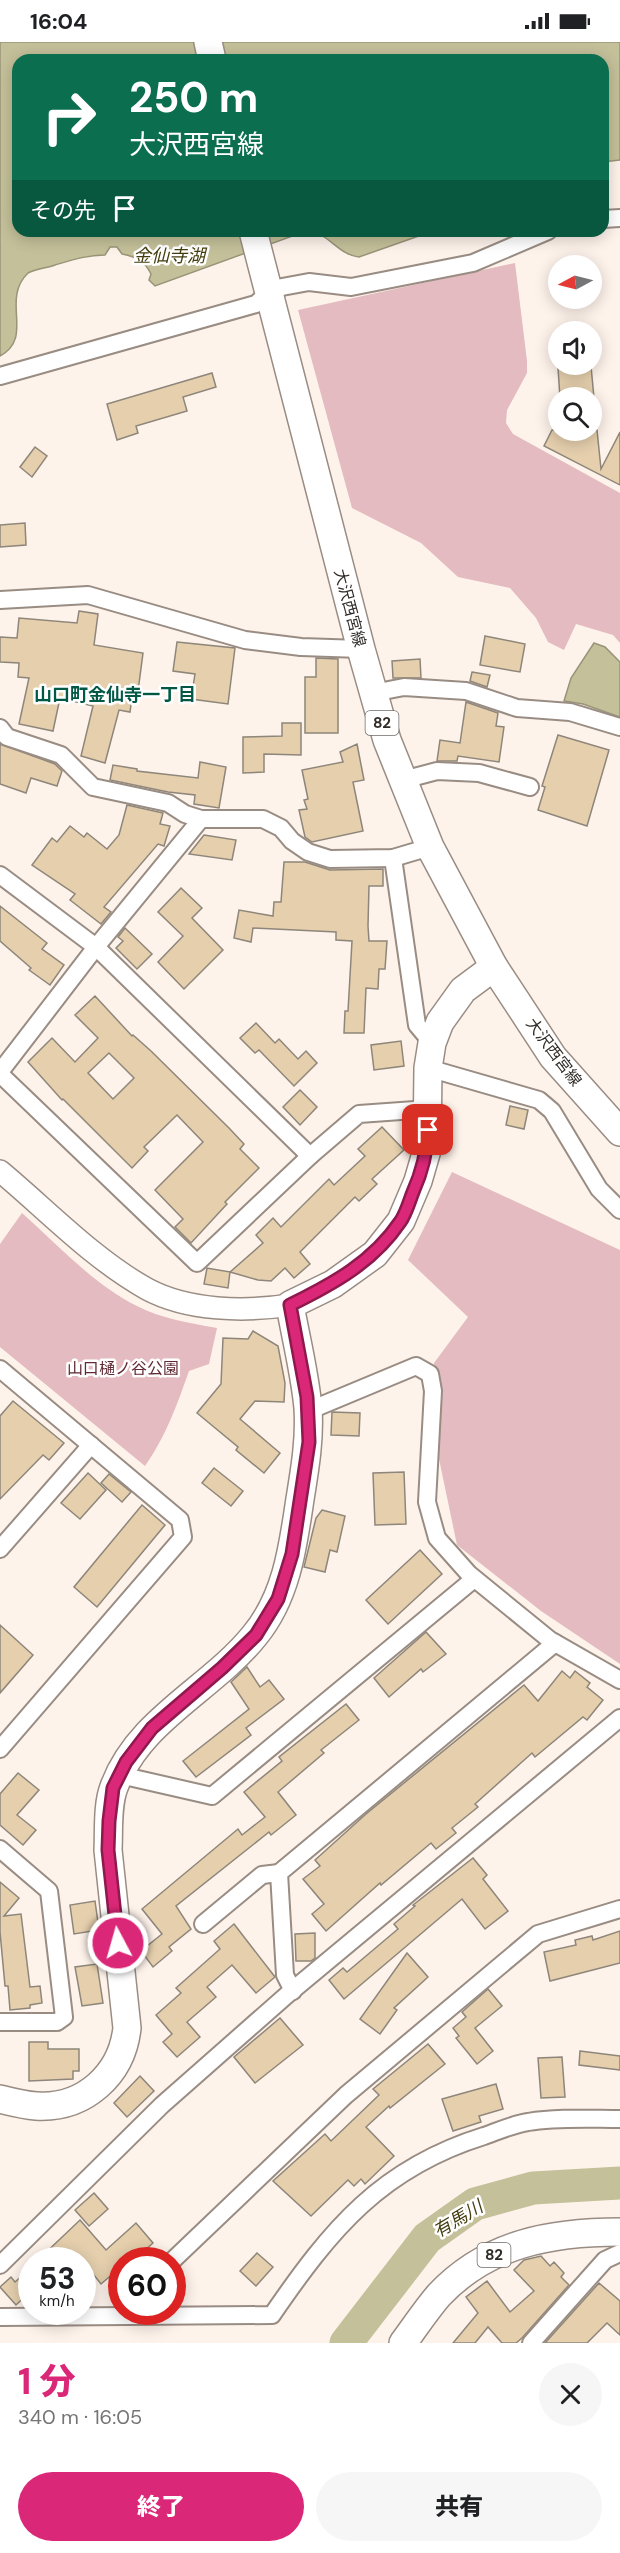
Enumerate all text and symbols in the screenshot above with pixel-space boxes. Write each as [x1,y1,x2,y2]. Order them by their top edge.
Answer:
text: 16:04 [30,7,87,36]
text: 250 m [129,70,258,125]
icon: right [30,78,108,156]
text: 大沢西宮線 [129,127,264,162]
icon: arrive [108,192,141,225]
text: その先 [30,196,96,225]
water label: 金仙寺湖 [133,244,208,268]
north arrow [548,255,602,309]
map controls [548,255,602,441]
button: sound [548,321,602,375]
button: search [548,387,602,441]
street label: 大沢西宮線 [330,567,370,649]
district label: 山口町金仙寺一丁目 [34,683,196,707]
road number: 82 [366,711,398,735]
street label: 大沢西宮線 [522,1014,586,1090]
pin [402,1104,453,1155]
icon: arrive [411,1113,444,1146]
park label: 山口樋ノ谷公園 [67,1358,179,1379]
position arrow [86,1911,150,1975]
water label: 有馬川 [429,2194,489,2243]
road number: 82 [478,2243,510,2267]
speed limit sign: 60 [108,2247,186,2325]
text: 53 [39,2259,75,2298]
text: km/h [39,2291,75,2311]
text: 1 分 [18,2358,76,2405]
button: close [539,2363,602,2426]
text: 340 m · 16:05 [18,2404,142,2430]
button: 終了 [18,2472,304,2541]
button: 共有 [316,2472,602,2541]

